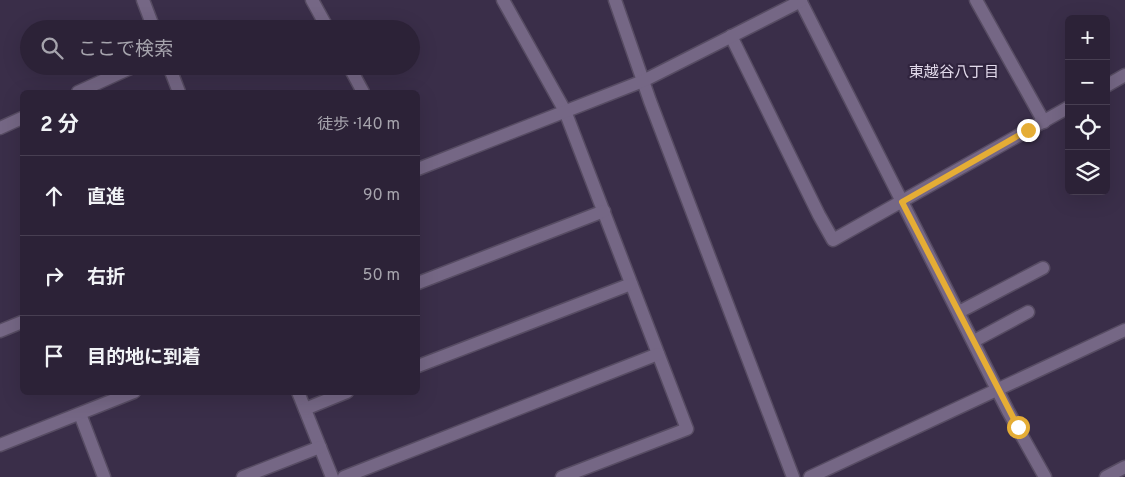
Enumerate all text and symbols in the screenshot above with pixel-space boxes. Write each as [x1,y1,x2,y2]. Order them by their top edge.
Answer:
map controls [1065,15,1110,195]
button: + [1065,15,1110,60]
search box [20,20,420,75]
icon: search [38,34,66,62]
text: ここで検索 [78,38,173,62]
button: − [1065,60,1110,105]
district label: 東越谷八丁目 [909,64,999,83]
button: locate [1065,105,1110,150]
text: 2 分 [40,112,79,139]
text: 徒歩 · 140 m [317,115,400,135]
route end [1017,119,1040,142]
button: layers [1065,150,1110,195]
icon: ahead [40,182,68,210]
text: 直進 [87,186,125,210]
text: 90 m [363,186,400,206]
icon: right [40,262,68,290]
text: 右折 [87,266,125,290]
text: 50 m [363,266,400,286]
icon: arrive [40,342,68,370]
text: 目的地に到着 [87,346,201,370]
route start [1007,416,1030,439]

